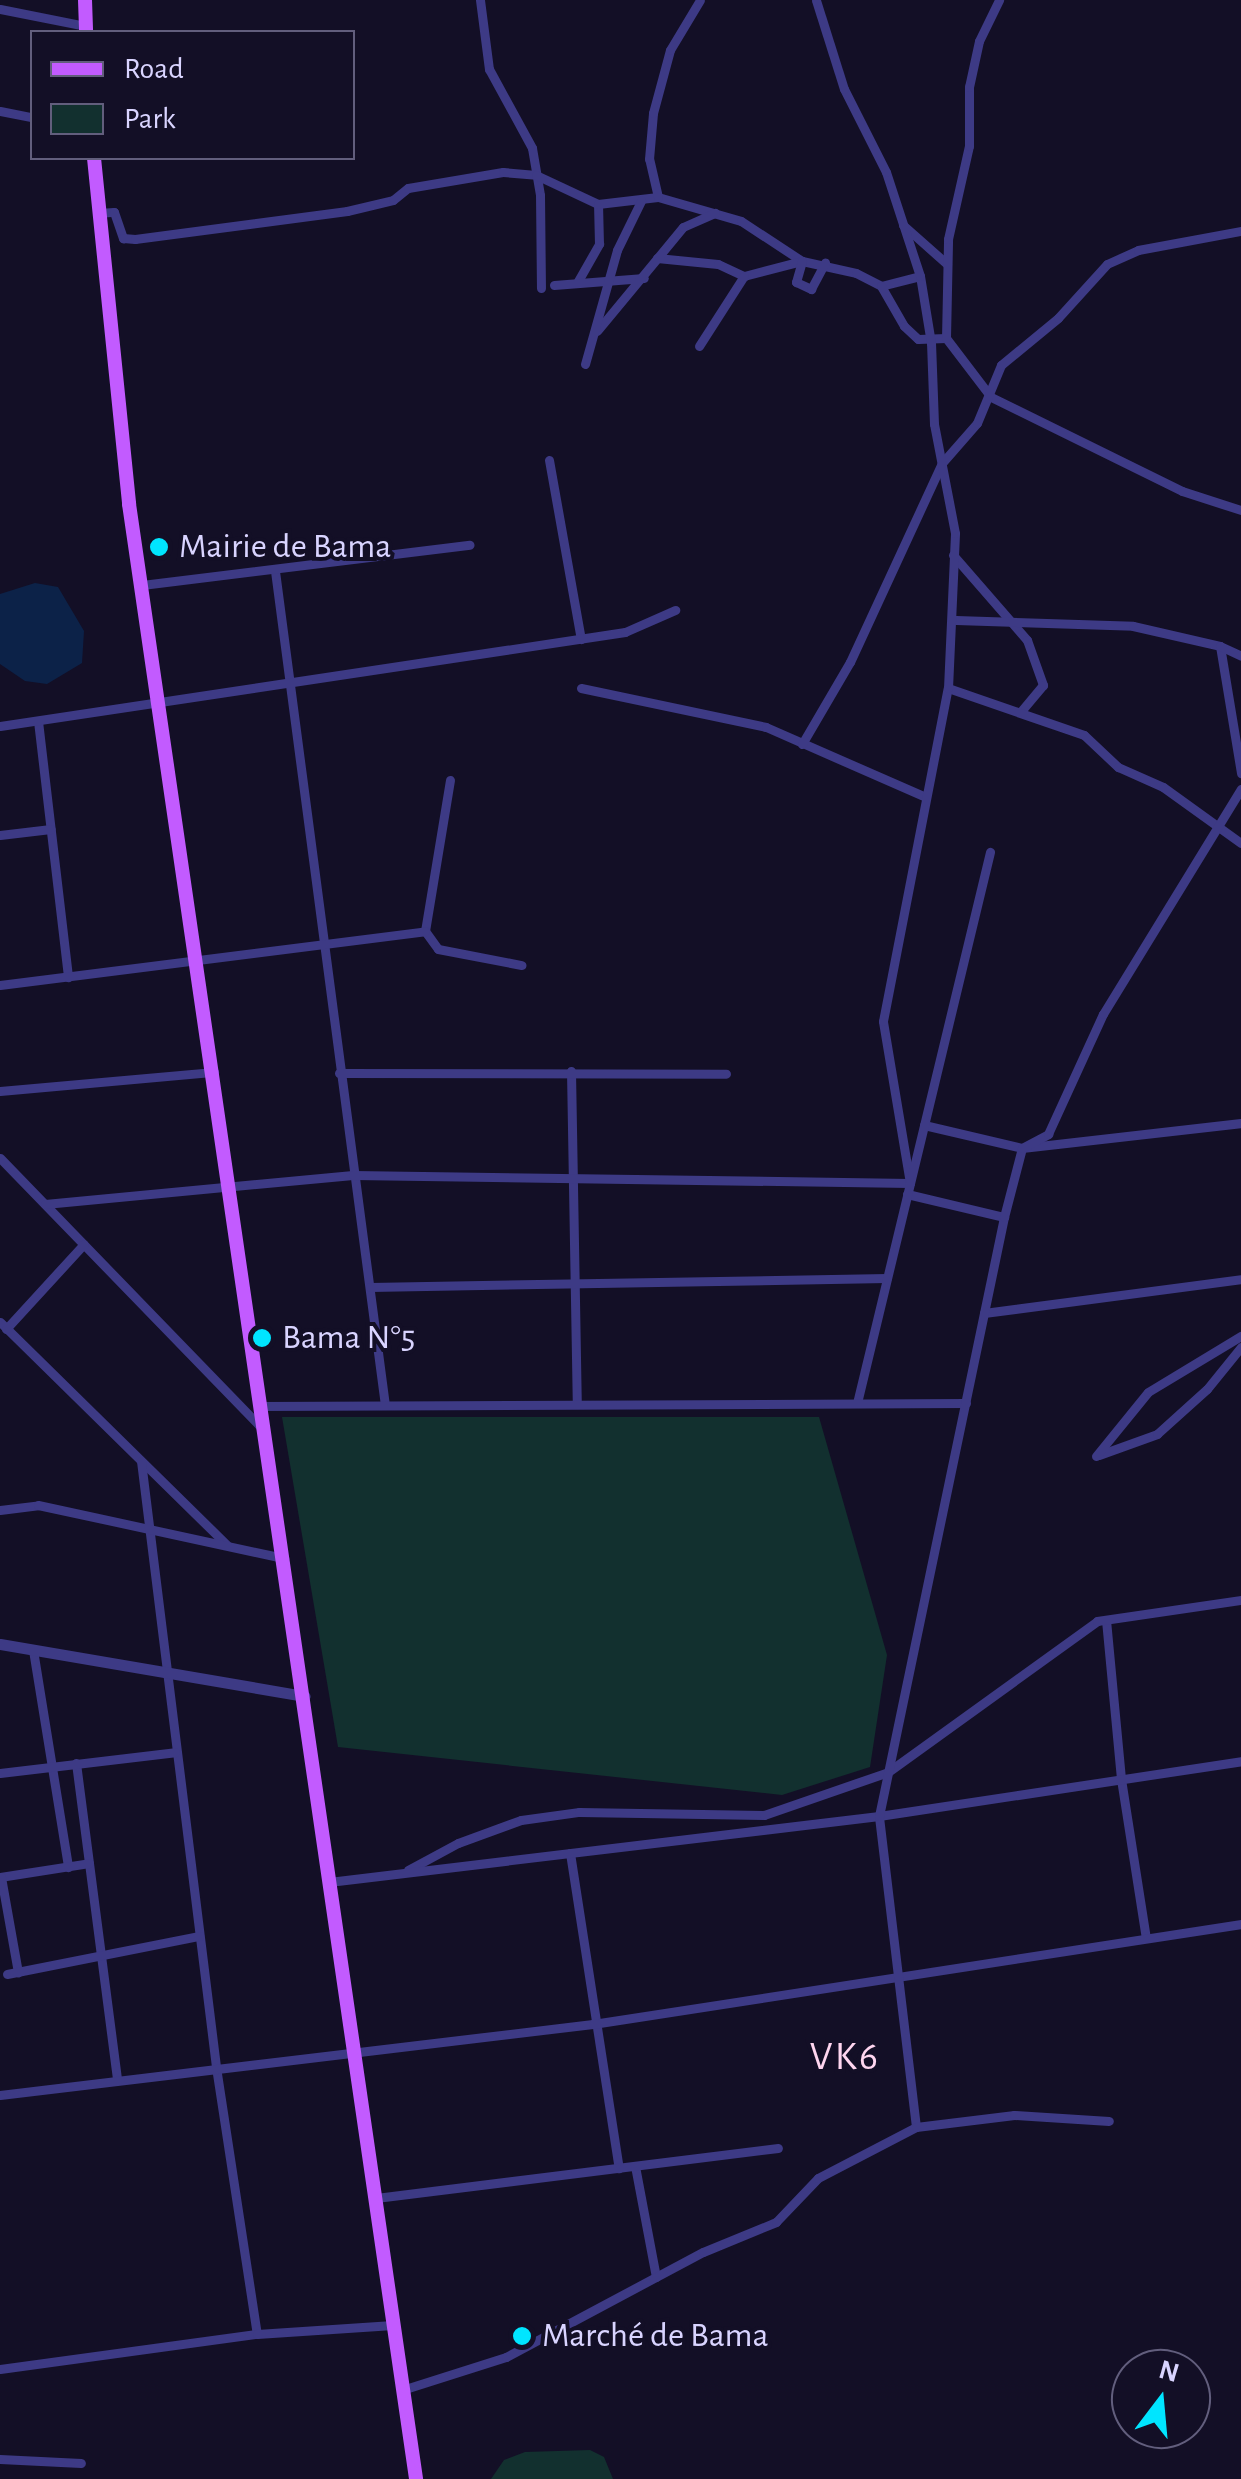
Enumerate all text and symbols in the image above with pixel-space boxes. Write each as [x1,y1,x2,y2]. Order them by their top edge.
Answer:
legend [30,30,355,160]
text: Road [124,54,184,84]
text: Park [124,104,176,134]
place label: Mairie de Bama [179,526,391,568]
marker: Mairie de Bama [148,536,170,558]
place label: Bama N°5 [282,1317,415,1359]
marker: Bama N°5 [251,1327,273,1349]
district label: VK6 [810,2033,880,2081]
place label: Marché de Bama [542,2315,769,2357]
marker: Marché de Bama [511,2325,533,2347]
north arrow [1111,2349,1211,2449]
text: N [1156,2356,1182,2388]

